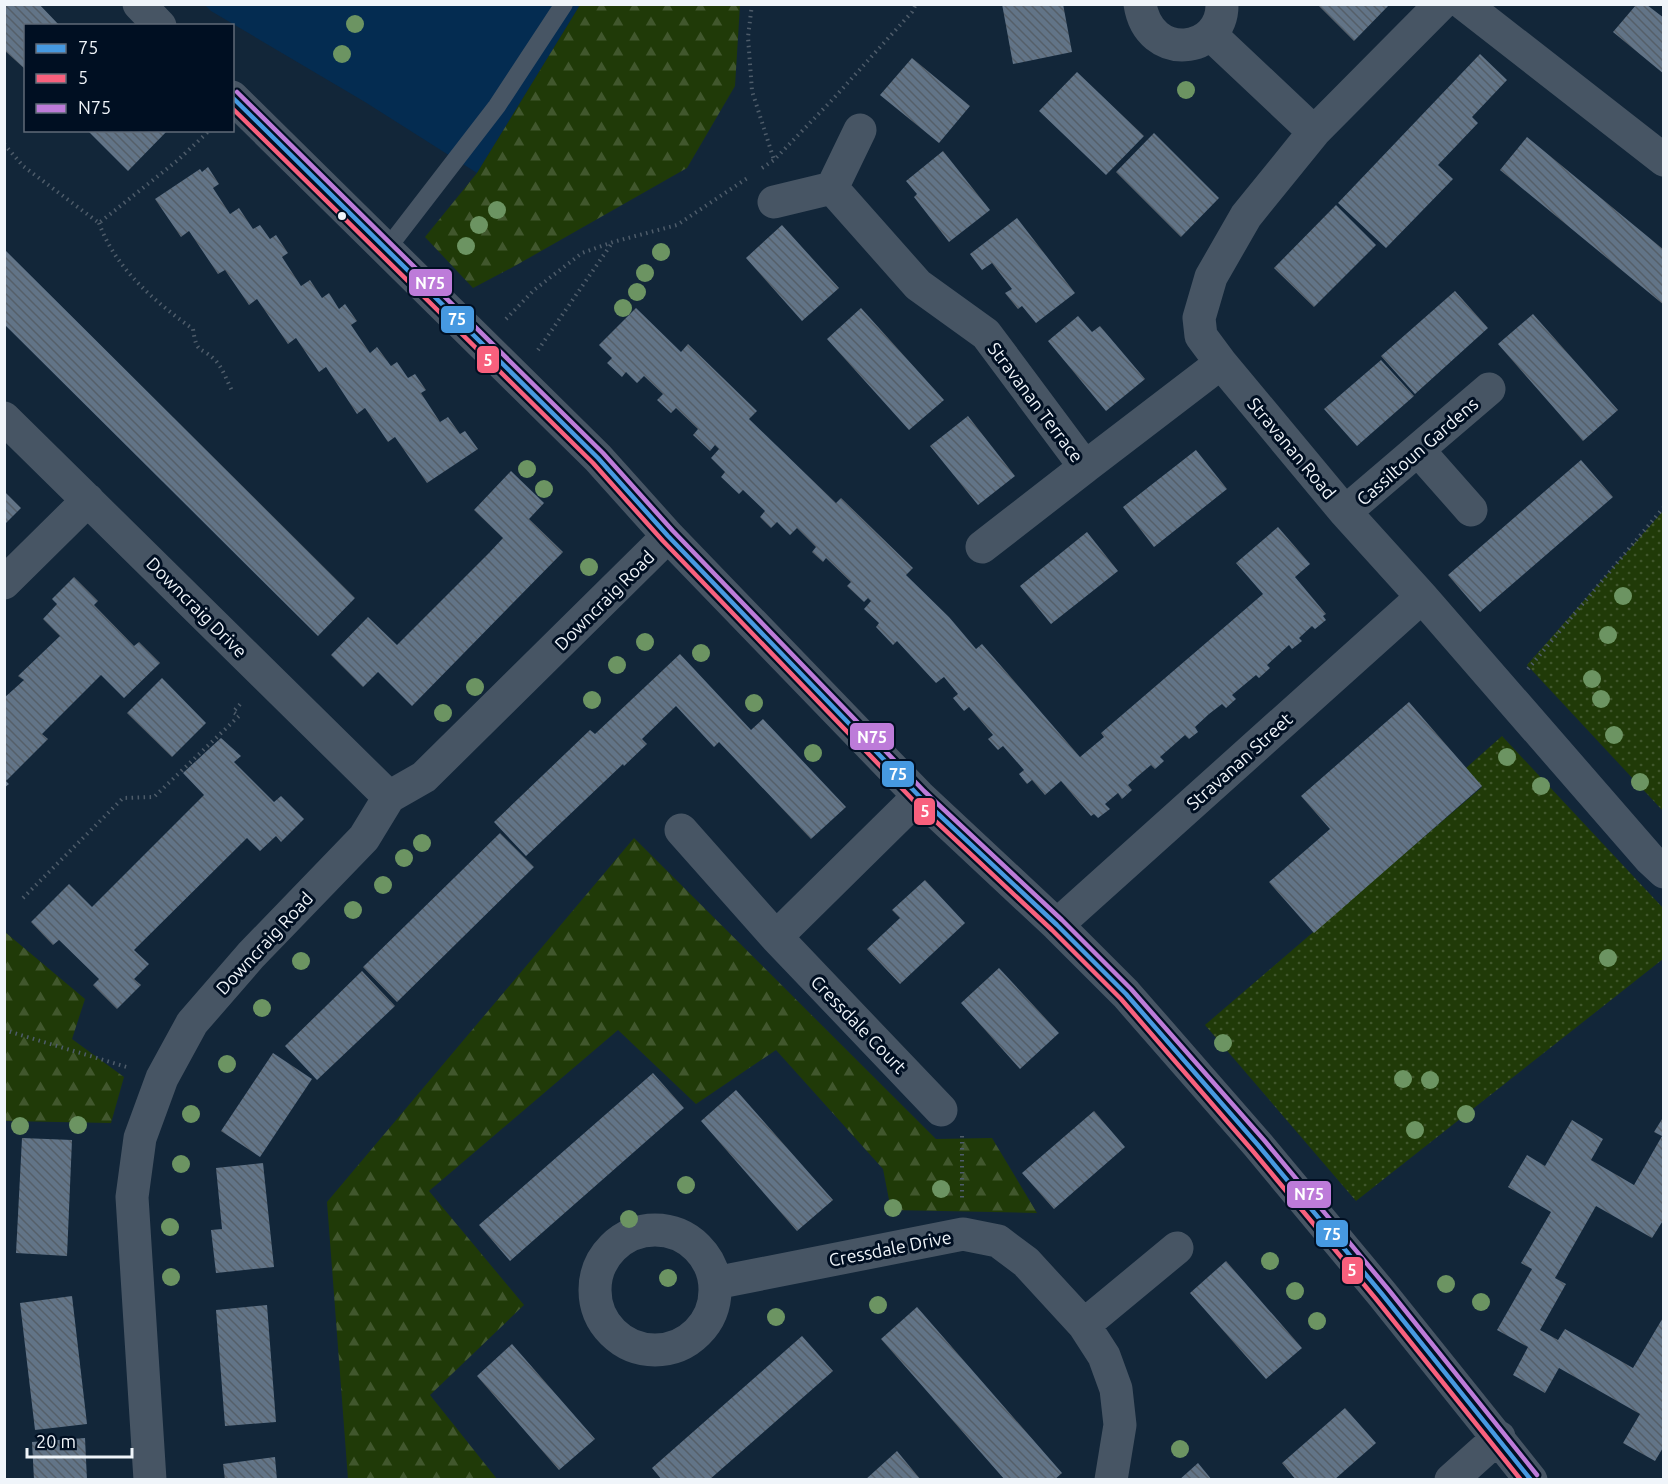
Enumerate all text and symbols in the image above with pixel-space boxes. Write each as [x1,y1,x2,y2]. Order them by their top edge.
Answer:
legend [24,24,234,132]
text: 75 [78,37,98,57]
text: 5 [78,67,88,87]
text: N75 [78,97,111,117]
unlabelled marker [336,210,348,222]
line badge: N75 [408,268,453,297]
text: N75 [415,274,445,292]
line badge: 75 [440,305,475,334]
text: 75 [448,310,466,328]
street label: Stravanan Terrace [984,338,1088,466]
line badge: 5 [476,345,500,374]
text: 5 [483,351,493,369]
street label: Stravanan Road [1244,393,1340,503]
street label: Cassiltoun Gardens [1352,393,1482,509]
street label: Downcraig Road [550,546,658,654]
street label: Downcraig Drive [143,553,251,661]
street label: Stravanan Street [1182,708,1296,814]
line badge: N75 [849,722,895,751]
text: N75 [857,728,887,746]
line badge: 75 [881,760,915,788]
text: 75 [889,765,907,783]
line badge: 5 [913,797,936,826]
text: 5 [920,802,930,820]
street label: Downcraig Road [212,888,316,998]
street label: Cressdale Court [807,971,911,1077]
line badge: N75 [1286,1180,1332,1209]
text: N75 [1294,1185,1324,1203]
line badge: 75 [1315,1219,1349,1248]
text: 75 [1323,1225,1341,1243]
street label: Cressdale Drive [827,1226,953,1270]
line badge: 5 [1341,1256,1364,1285]
text: 5 [1347,1261,1357,1279]
scale bar [27,1421,132,1459]
text: 20 m [36,1431,76,1451]

